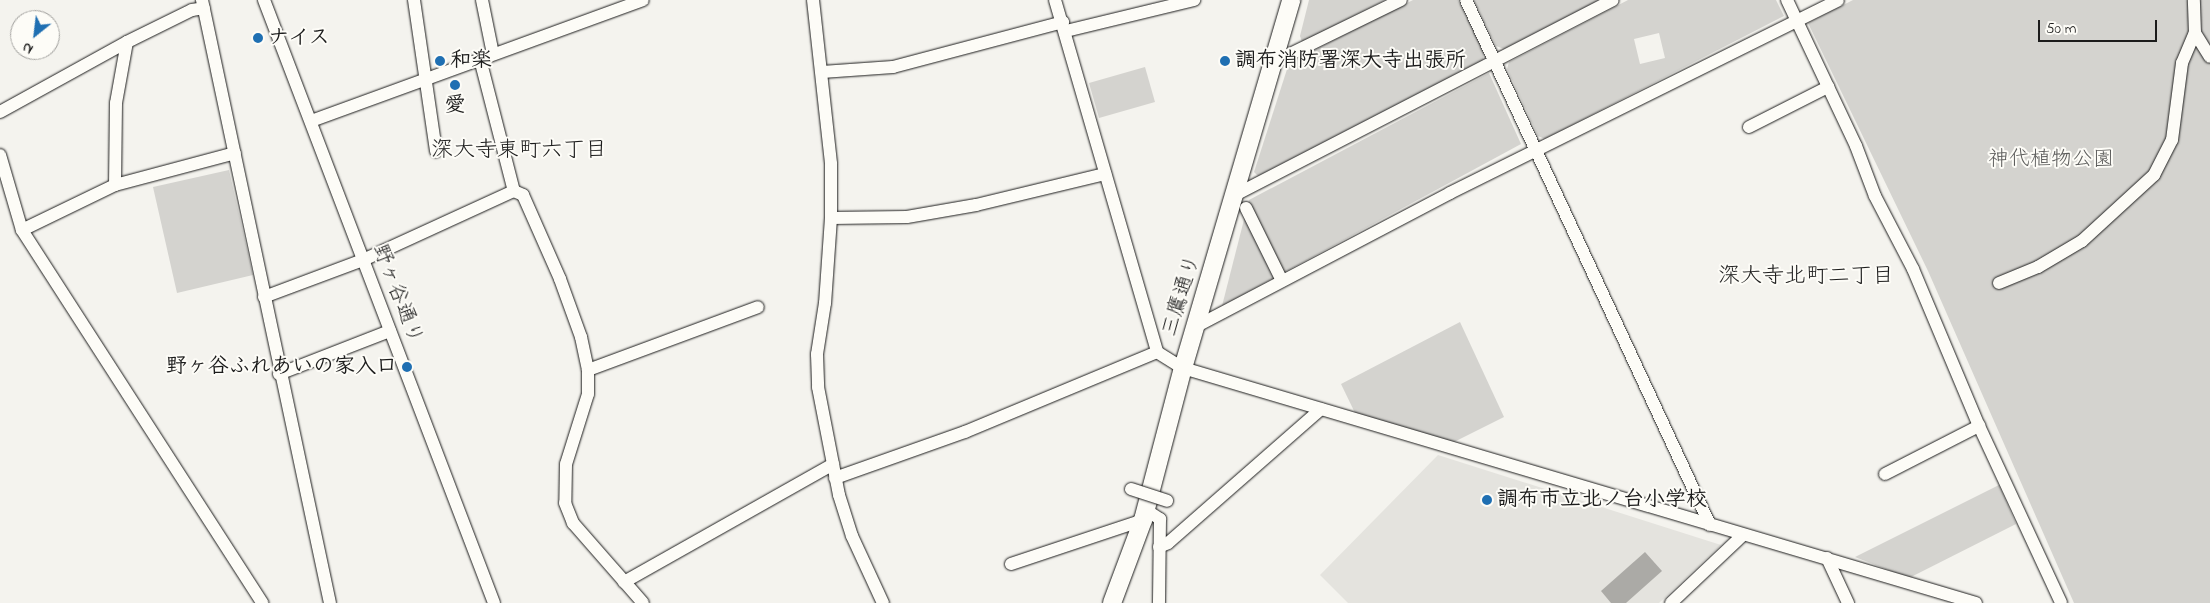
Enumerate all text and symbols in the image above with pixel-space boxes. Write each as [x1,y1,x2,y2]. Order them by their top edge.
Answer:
north arrow [10,10,60,60]
scale bar [2040,10,2159,42]
text: 50 m [2046,18,2076,40]
place label: ナイス [268,25,331,51]
marker: ナイス [252,32,264,44]
text: N [19,36,37,59]
place label: 和楽 [450,48,492,74]
place label: 調布消防署深大寺出張所 [1235,48,1466,74]
marker: 和楽 [434,55,446,67]
marker: 調布消防署深大寺出張所 [1219,55,1231,67]
marker: 愛 [449,79,461,91]
place label: 愛 [445,93,465,119]
district label: 深大寺東町六丁目 [431,139,607,165]
park label: 神代植物公園 [1988,147,2114,173]
street label: 野ヶ谷通り [366,240,428,348]
street label: 三鷹通り [1158,252,1206,340]
district label: 深大寺北町二丁目 [1718,265,1894,291]
place label: 野ヶ谷ふれあいの家入口 [166,354,397,380]
marker: 野ヶ谷ふれあいの家入口 [401,361,413,373]
place label: 調布市立北ノ台小学校 [1497,487,1707,513]
marker: 調布市立北ノ台小学校 [1481,494,1493,506]

